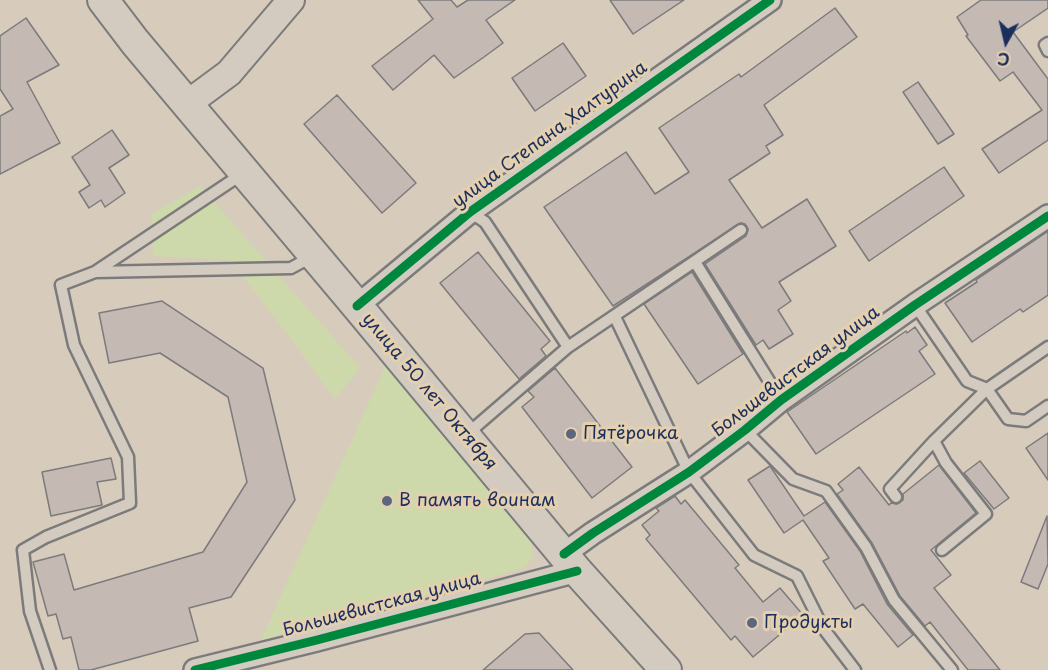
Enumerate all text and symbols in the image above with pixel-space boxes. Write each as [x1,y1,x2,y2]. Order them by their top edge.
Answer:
north arrow [976,12,1036,72]
text: С [996,47,1011,73]
street label: улица Степана Халтурина [448,57,652,213]
street label: Большевистская улица [708,302,884,442]
street label: улица 50 лет Октября [357,309,501,475]
place label: Пятёрочка [583,423,678,445]
marker: Пятёрочка [564,427,578,441]
place label: В память воинам [399,490,556,512]
marker: В память воинам [380,494,394,508]
street label: Большевистская улица [281,568,483,642]
place label: Продукты [764,612,853,634]
marker: Продукты [745,616,759,630]

